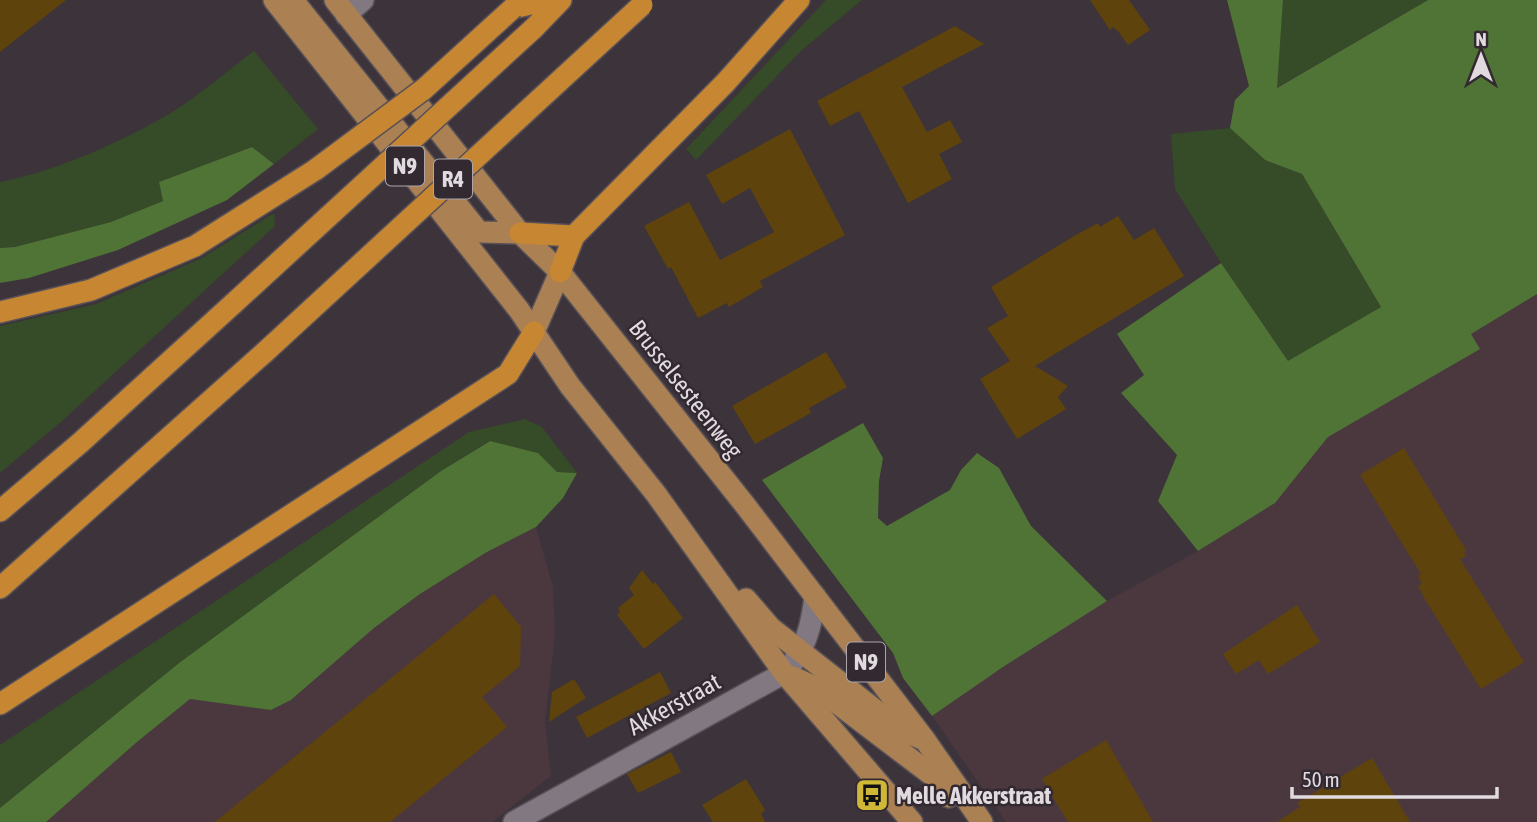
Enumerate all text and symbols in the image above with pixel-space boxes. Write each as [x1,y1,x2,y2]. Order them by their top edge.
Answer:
north arrow [1446,21,1516,91]
text: N [1475,28,1487,50]
road number: N9 [386,146,424,186]
road number: R4 [434,160,472,198]
street label: Brusselsesteenweg [624,315,749,464]
road number: N9 [847,642,885,682]
street label: Akkerstraat [623,668,725,740]
scale bar [1292,756,1497,800]
text: 50 m [1302,767,1340,791]
bus stop icon: Melle Akkerstraat [853,776,891,814]
place label: Melle Akkerstraat [896,782,1051,809]

